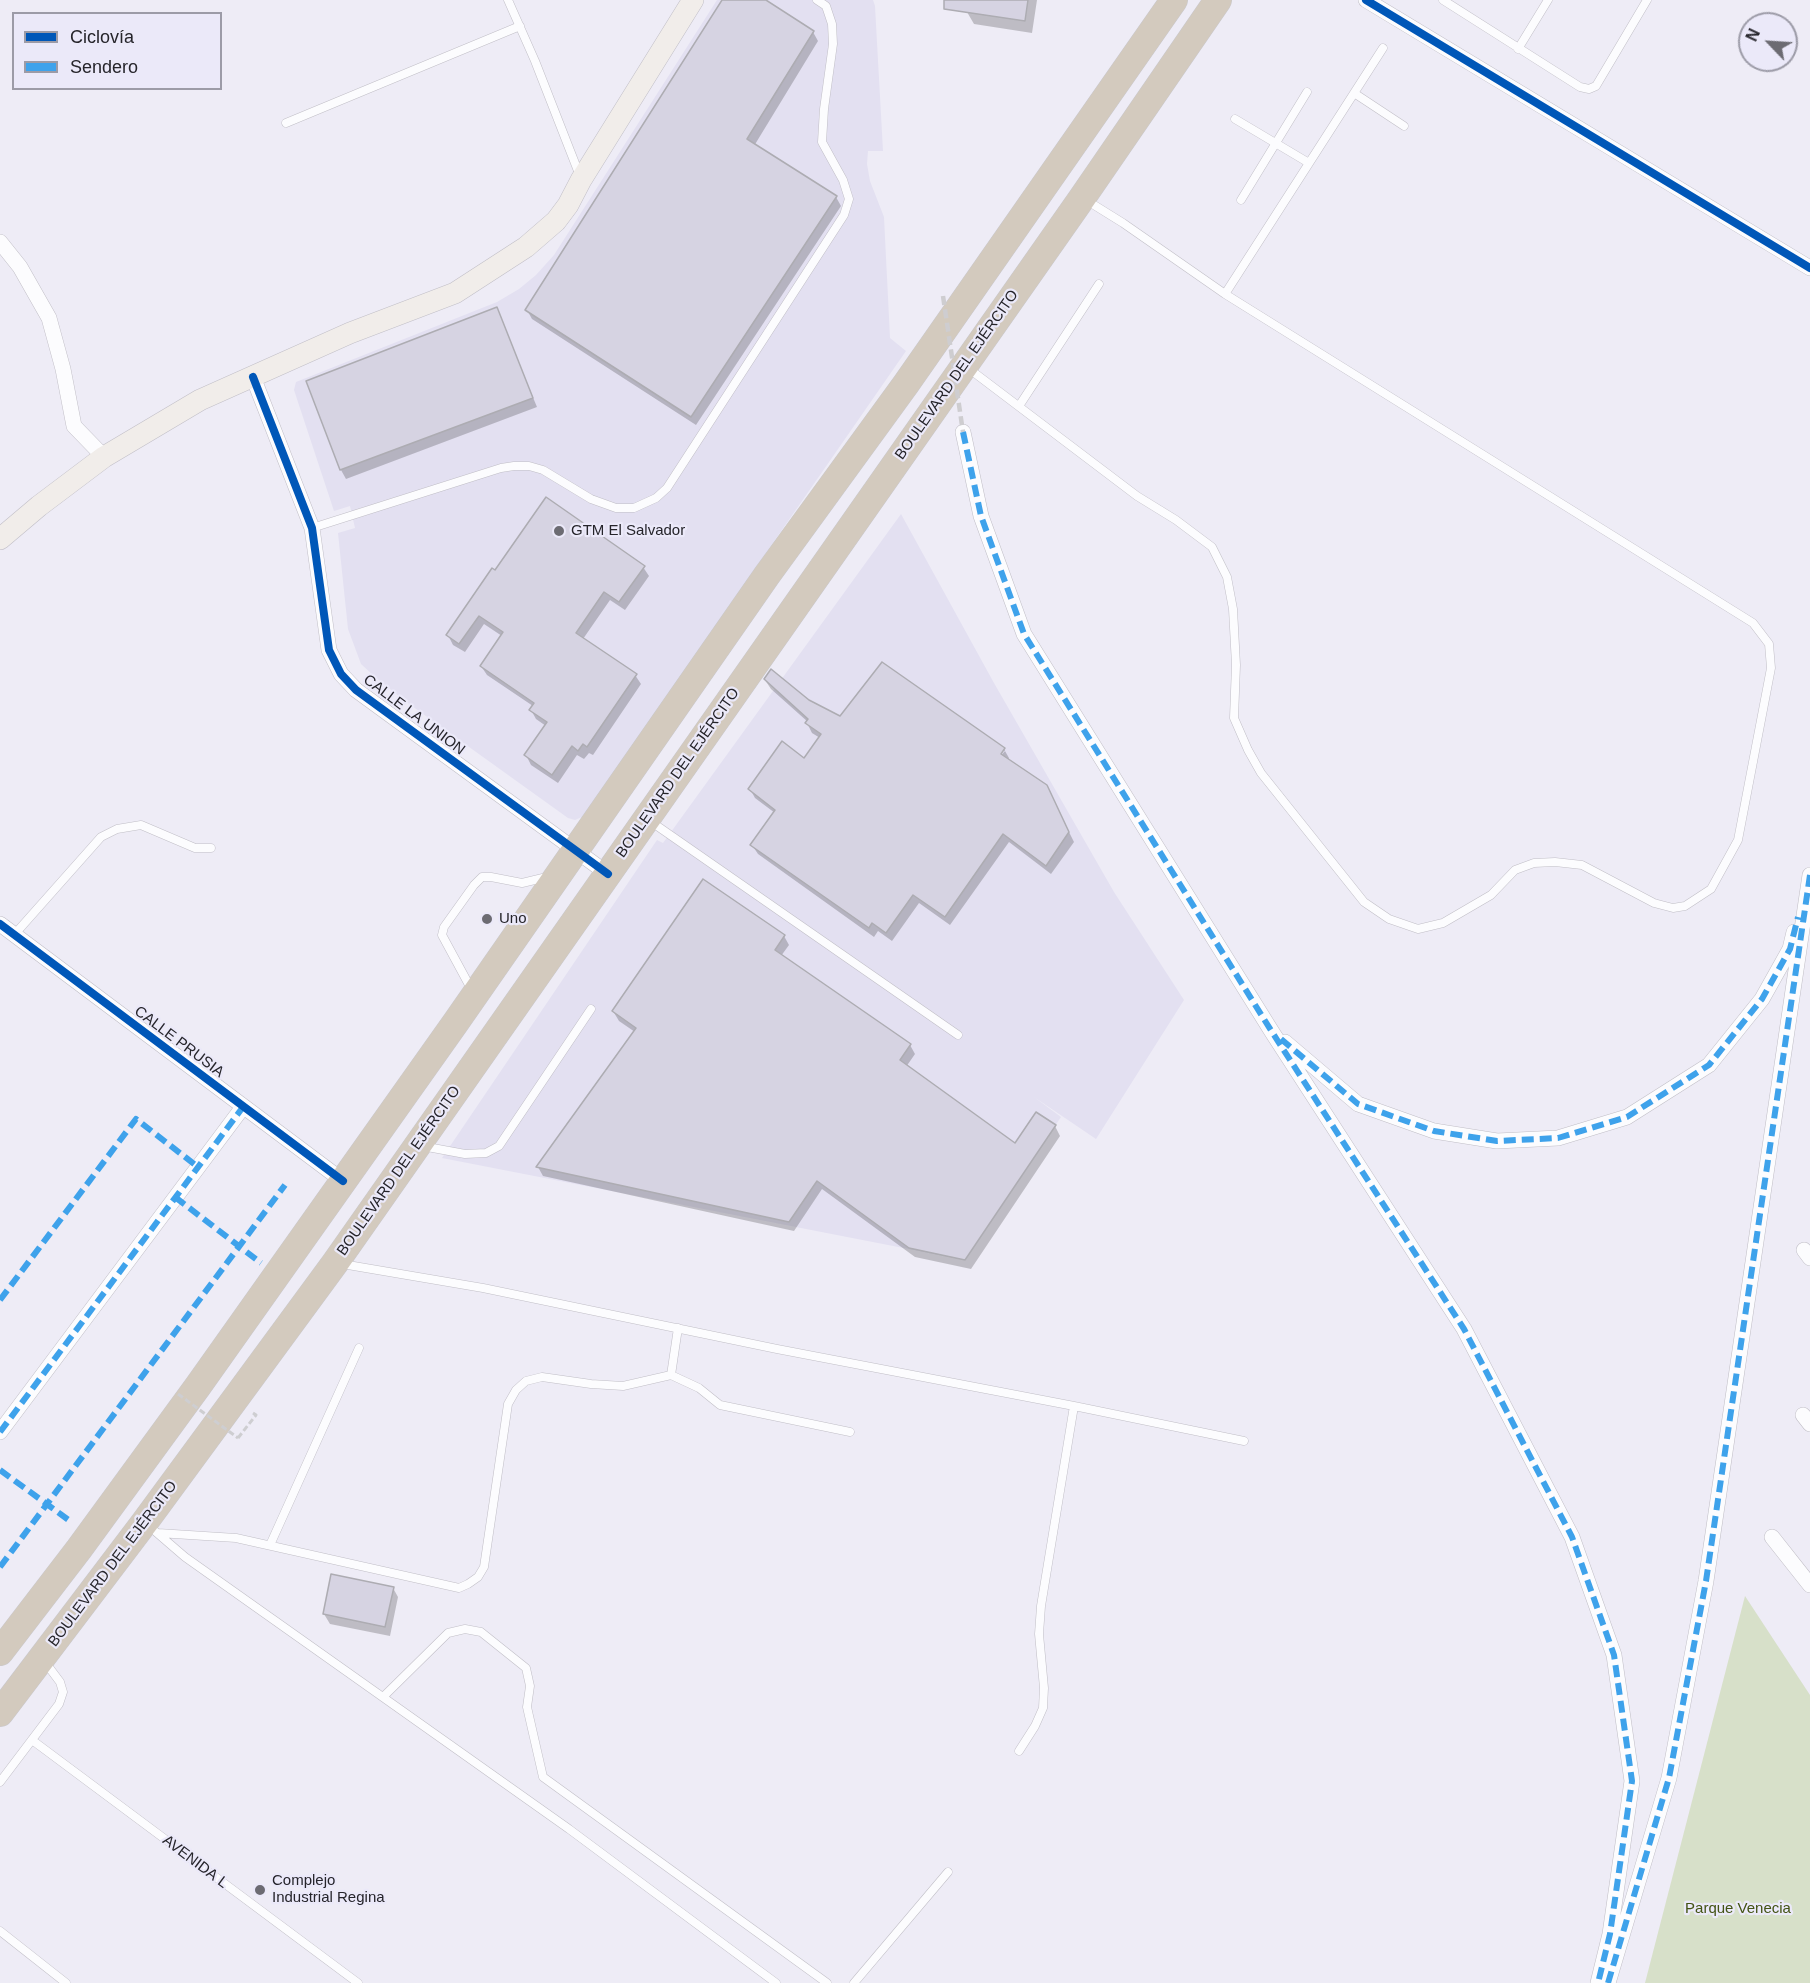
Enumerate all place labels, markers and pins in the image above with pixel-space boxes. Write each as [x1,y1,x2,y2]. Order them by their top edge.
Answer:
place label: GTM El Salvador [571,522,685,540]
marker: GTM El Salvador [552,524,566,538]
place label: Uno [499,910,527,928]
marker: Uno [480,912,494,926]
place label: Complejo Industrial Regina [272,1872,385,1907]
marker: Complejo Industrial Regina [253,1883,267,1897]

